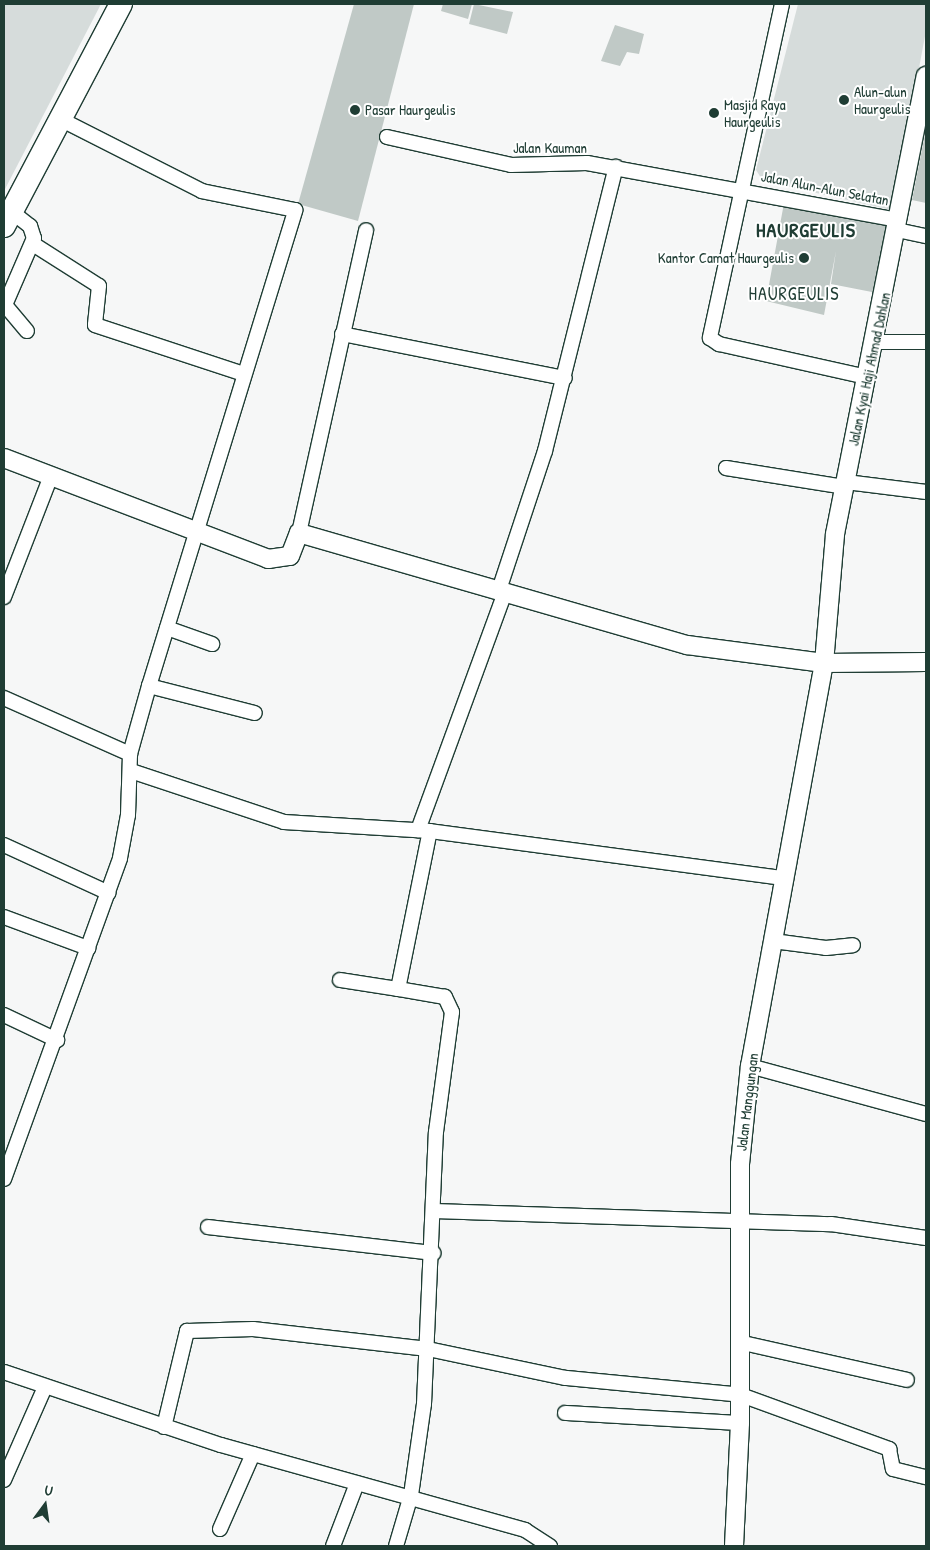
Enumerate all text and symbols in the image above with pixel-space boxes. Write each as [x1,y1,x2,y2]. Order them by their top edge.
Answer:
place label: Alun-alun Haurgeulis [854,82,910,117]
marker: Alun-alun Haurgeulis [838,94,850,106]
place label: Masjid Raya Haurgeulis [724,95,786,130]
place label: Pasar Haurgeulis [365,101,455,119]
marker: Pasar Haurgeulis [349,104,361,116]
marker: Masjid Raya Haurgeulis [708,107,720,119]
street label: Jalan Kauman [513,139,587,157]
street label: Jalan Alun-Alun Selatan [760,167,890,209]
district label: HAURGEULIS [755,217,857,241]
place label: Kantor Camat Haurgeulis [658,249,794,267]
marker: Kantor Camat Haurgeulis [798,252,810,264]
district label: HAURGEULIS [747,283,841,305]
street label: Jalan Kyai Haji Ahmad Dahlan [844,291,894,447]
street label: Jalan Manggungan [732,1052,762,1152]
north arrow [20,1480,70,1530]
text: U [43,1480,55,1500]

